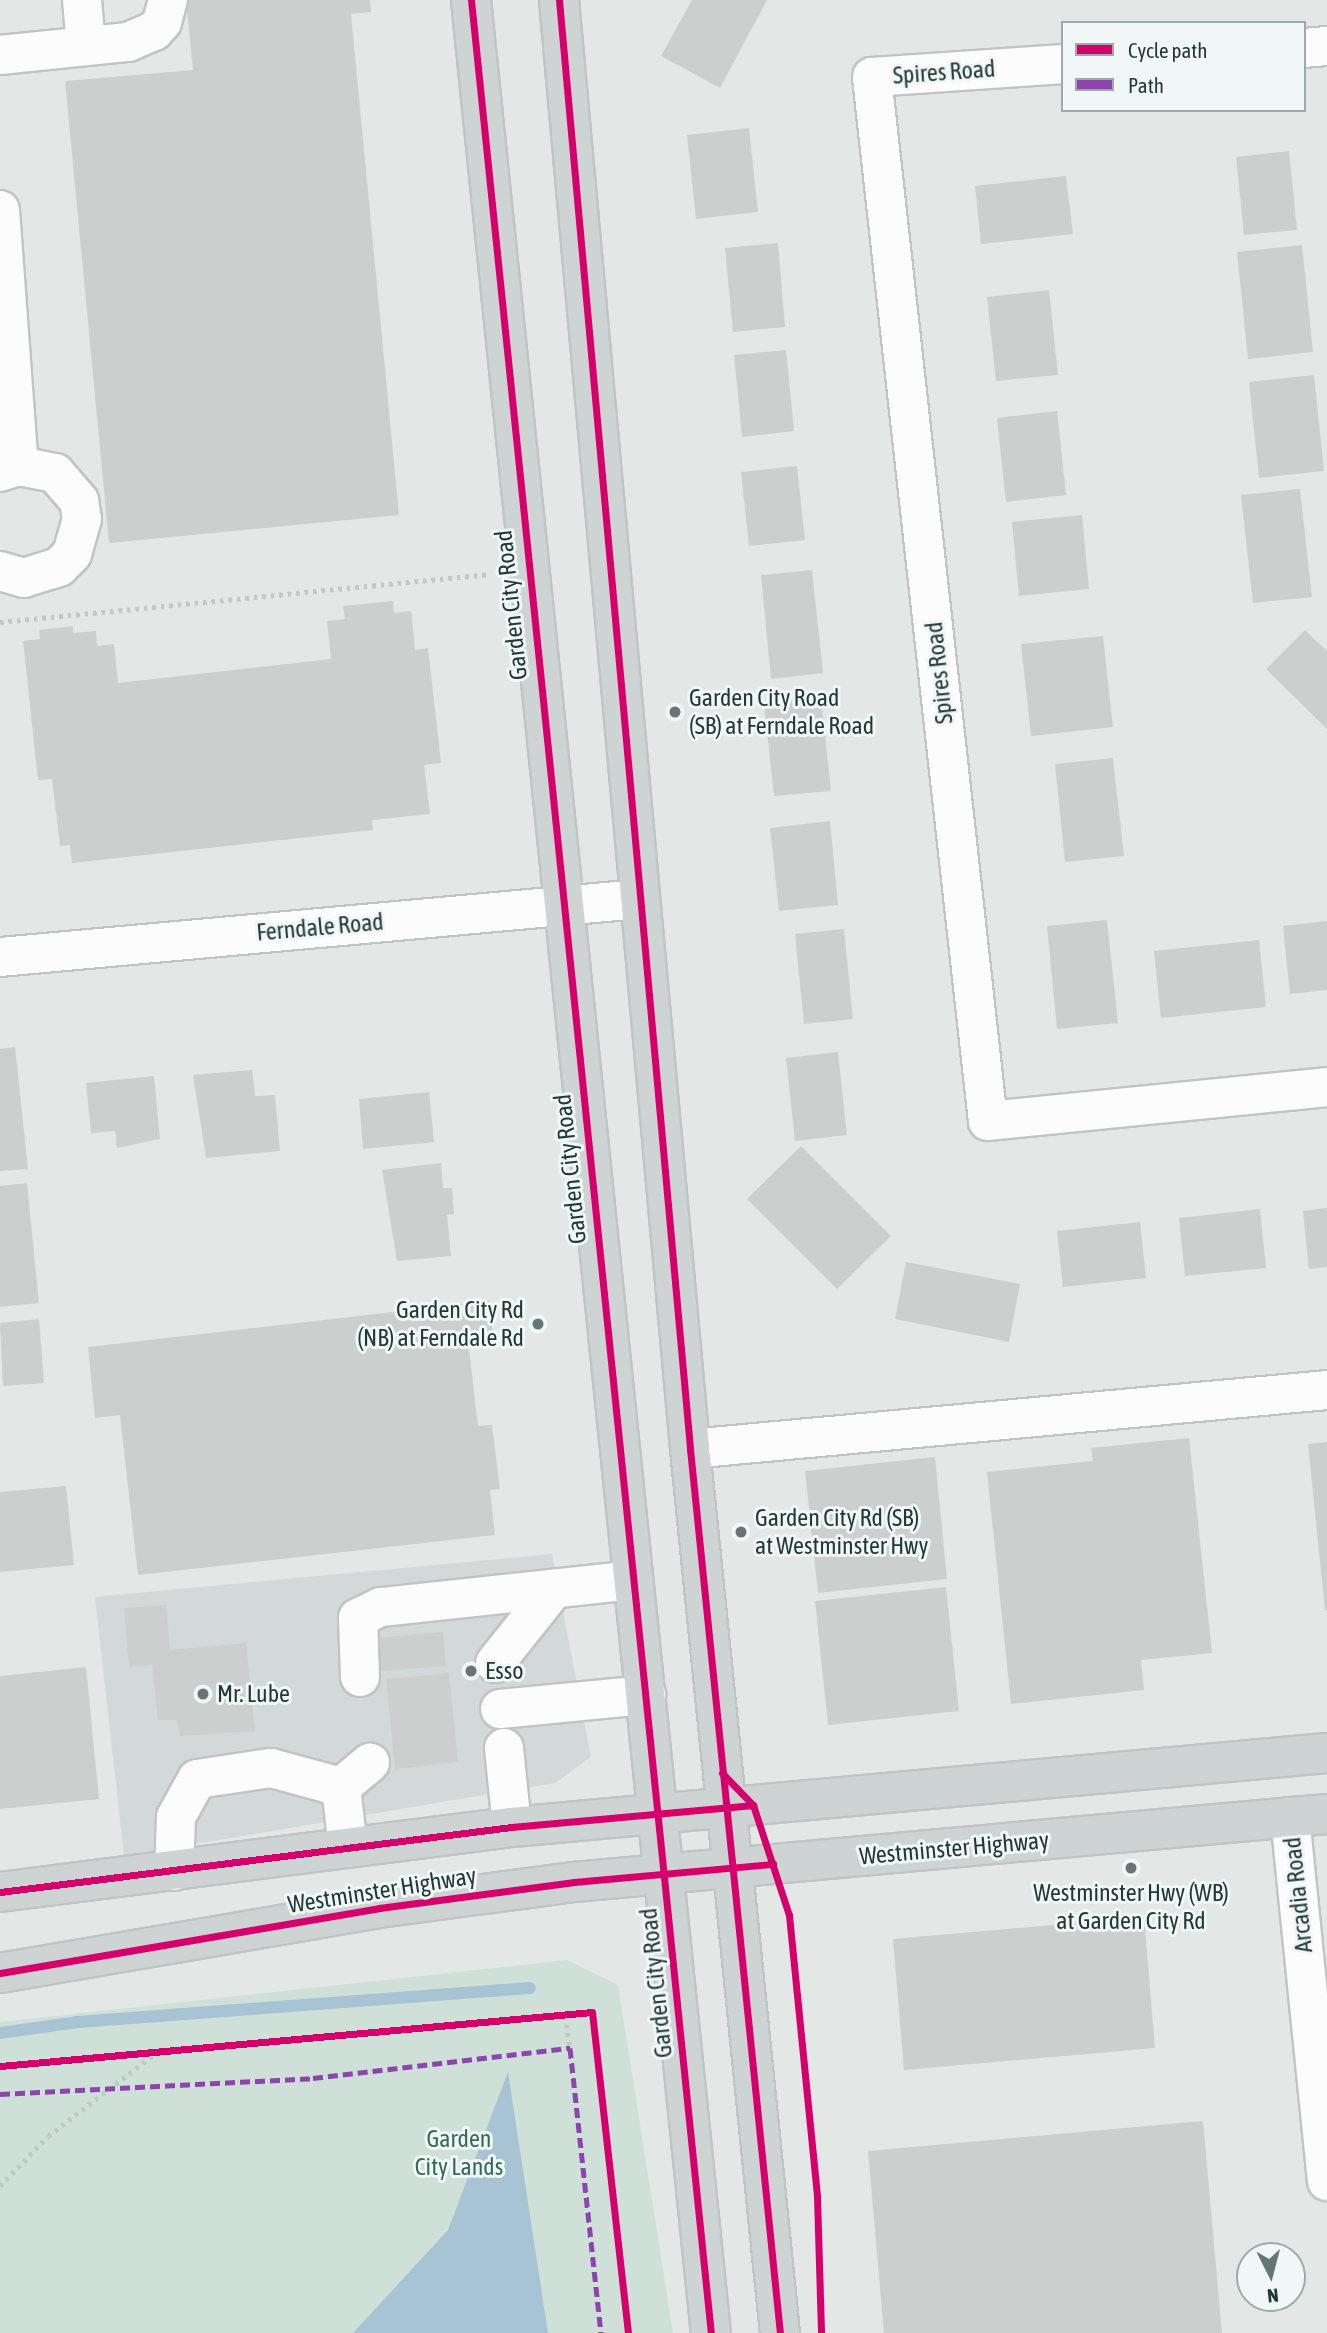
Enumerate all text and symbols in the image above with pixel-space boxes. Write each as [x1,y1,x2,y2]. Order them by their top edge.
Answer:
legend [1061,21,1306,112]
text: Cycle path [1128,38,1207,62]
street label: Spires Road [892,54,996,90]
text: Path [1128,73,1164,97]
street label: Garden City Road [489,529,533,681]
street label: Spires Road [919,621,959,725]
place label: Garden City Road (SB) at Ferndale Road [689,684,874,740]
marker: Garden City Road (SB) at Ferndale Road [667,704,683,720]
street label: Ferndale Road [255,907,385,947]
street label: Garden City Road [548,1093,592,1245]
place label: Garden City Rd (NB) at Ferndale Rd [357,1296,524,1352]
marker: Garden City Rd (NB) at Ferndale Rd [530,1316,546,1332]
place label: Garden City Rd (SB) at Westminster Hwy [755,1504,928,1560]
marker: Garden City Rd (SB) at Westminster Hwy [733,1524,749,1540]
place label: Esso [485,1657,523,1685]
marker: Esso [463,1663,479,1679]
place label: Mr. Lube [217,1680,290,1708]
marker: Mr. Lube [195,1686,211,1702]
street label: Westminster Highway [858,1825,1050,1871]
street label: Arcadia Road [1278,1836,1318,1954]
marker: Westminster Hwy (WB) at Garden City Rd [1123,1860,1139,1876]
street label: Westminster Highway [286,1861,478,1919]
place label: Westminster Hwy (WB) at Garden City Rd [1033,1879,1229,1935]
street label: Garden City Road [634,1907,678,2059]
park label: Garden City Lands [415,2125,503,2181]
north arrow [1236,2242,1306,2312]
text: N [1266,2284,1280,2307]

